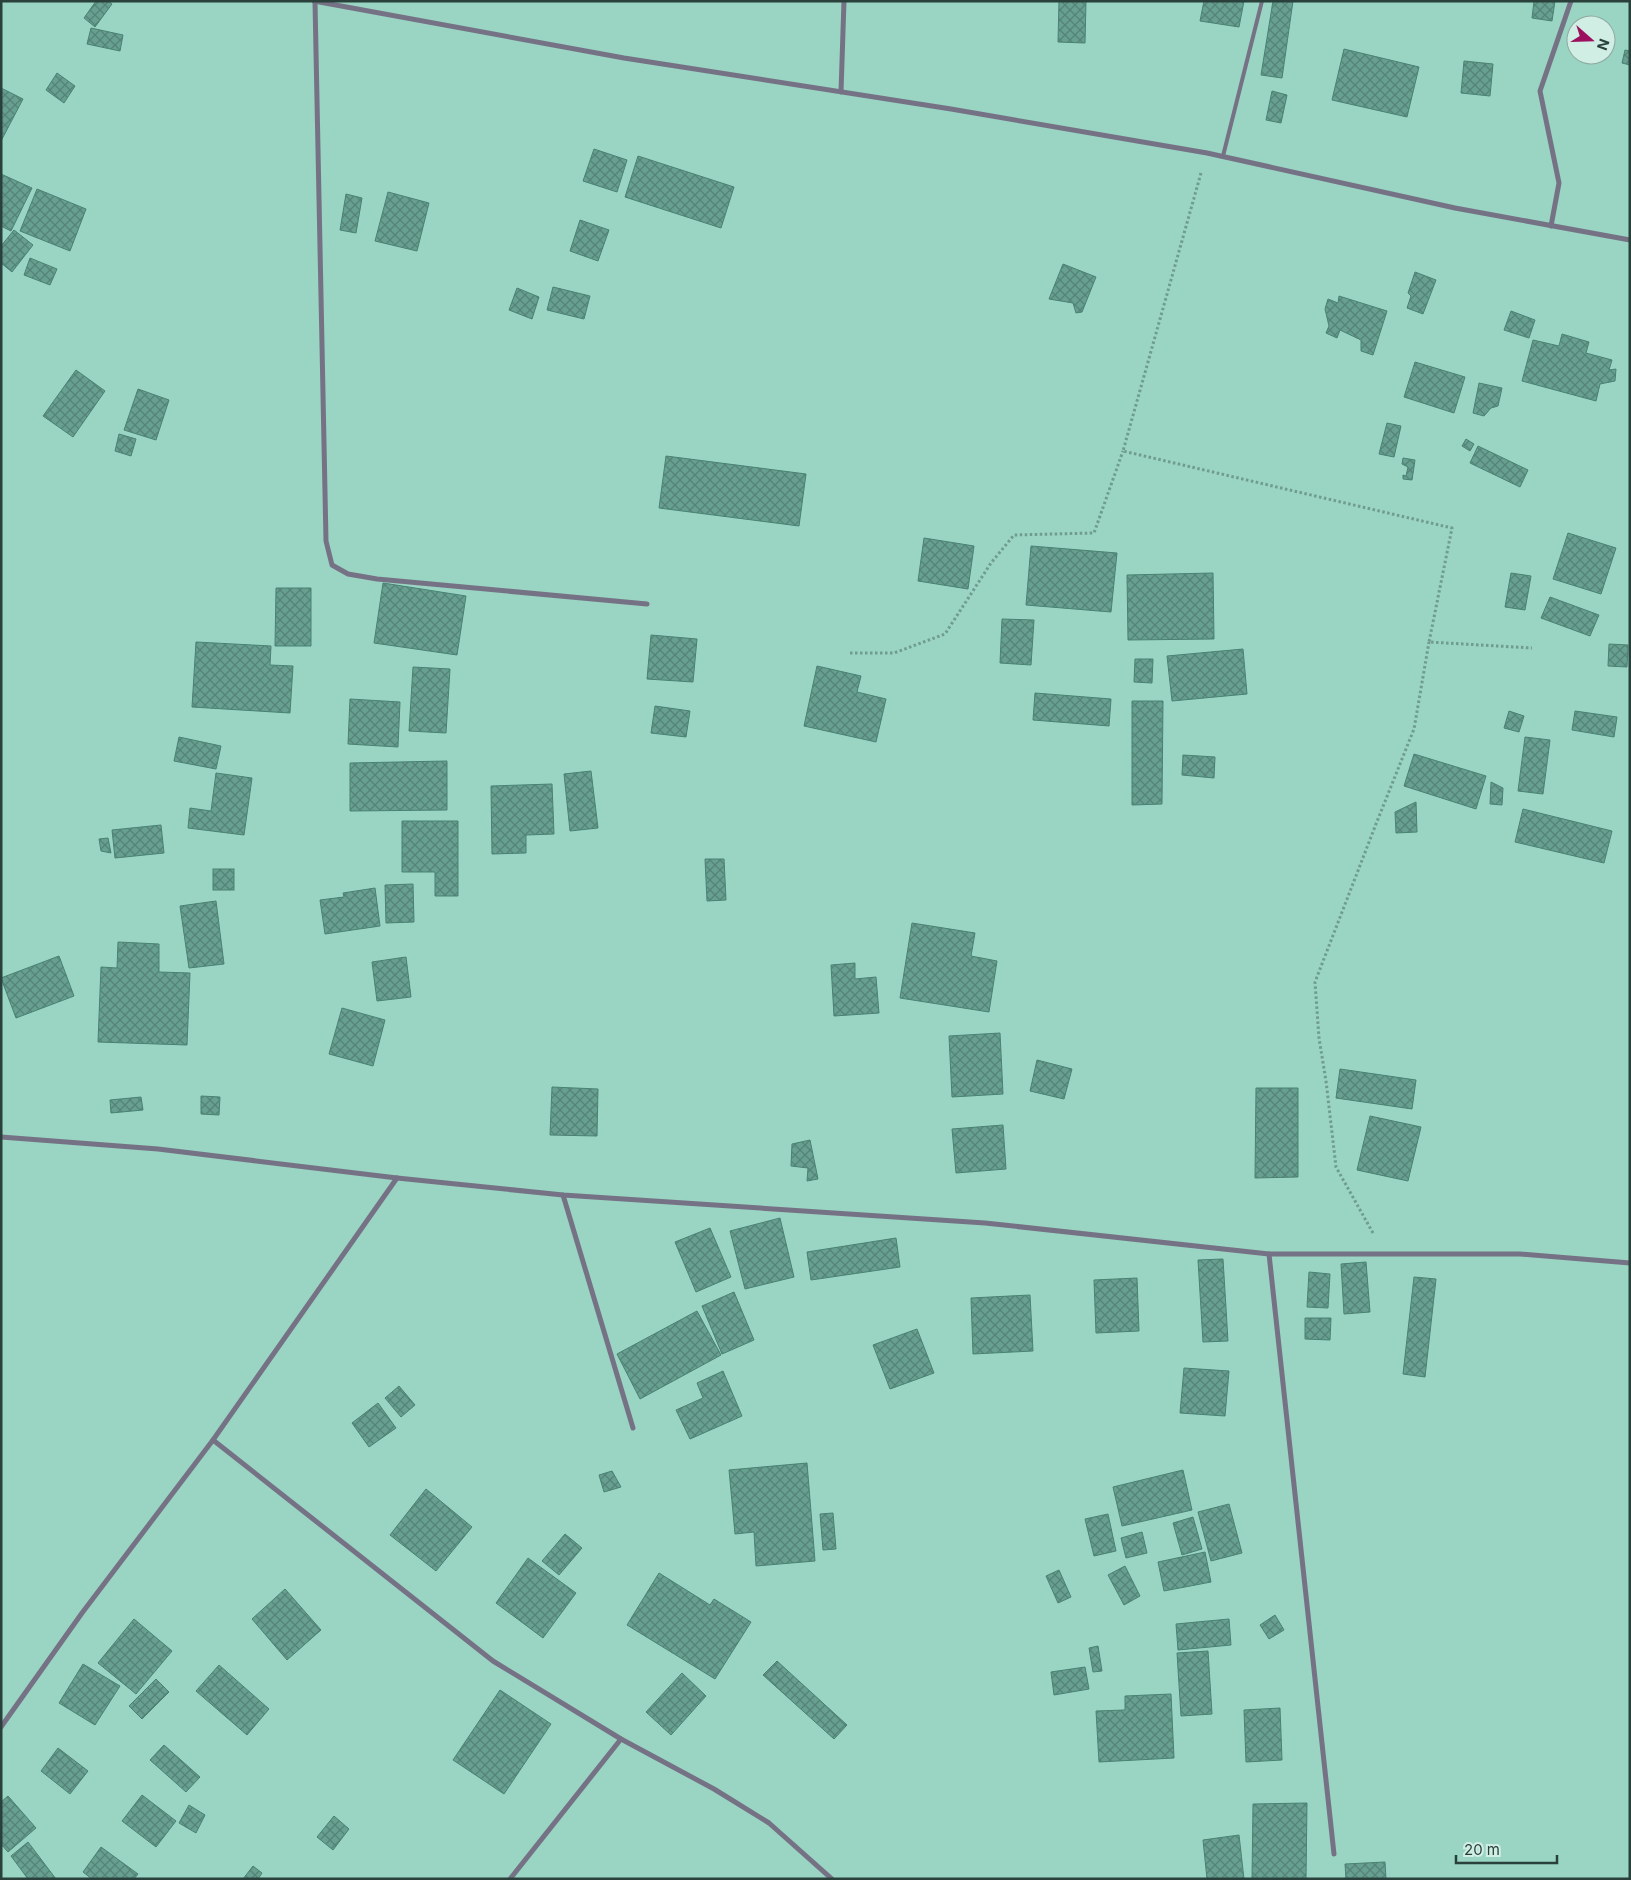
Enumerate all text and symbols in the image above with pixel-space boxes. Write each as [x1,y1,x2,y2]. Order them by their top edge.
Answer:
north arrow [1566,15,1616,65]
text: N [1594,37,1613,53]
scale bar [1456,1832,1557,1864]
text: 20 m [1464,1840,1500,1859]

